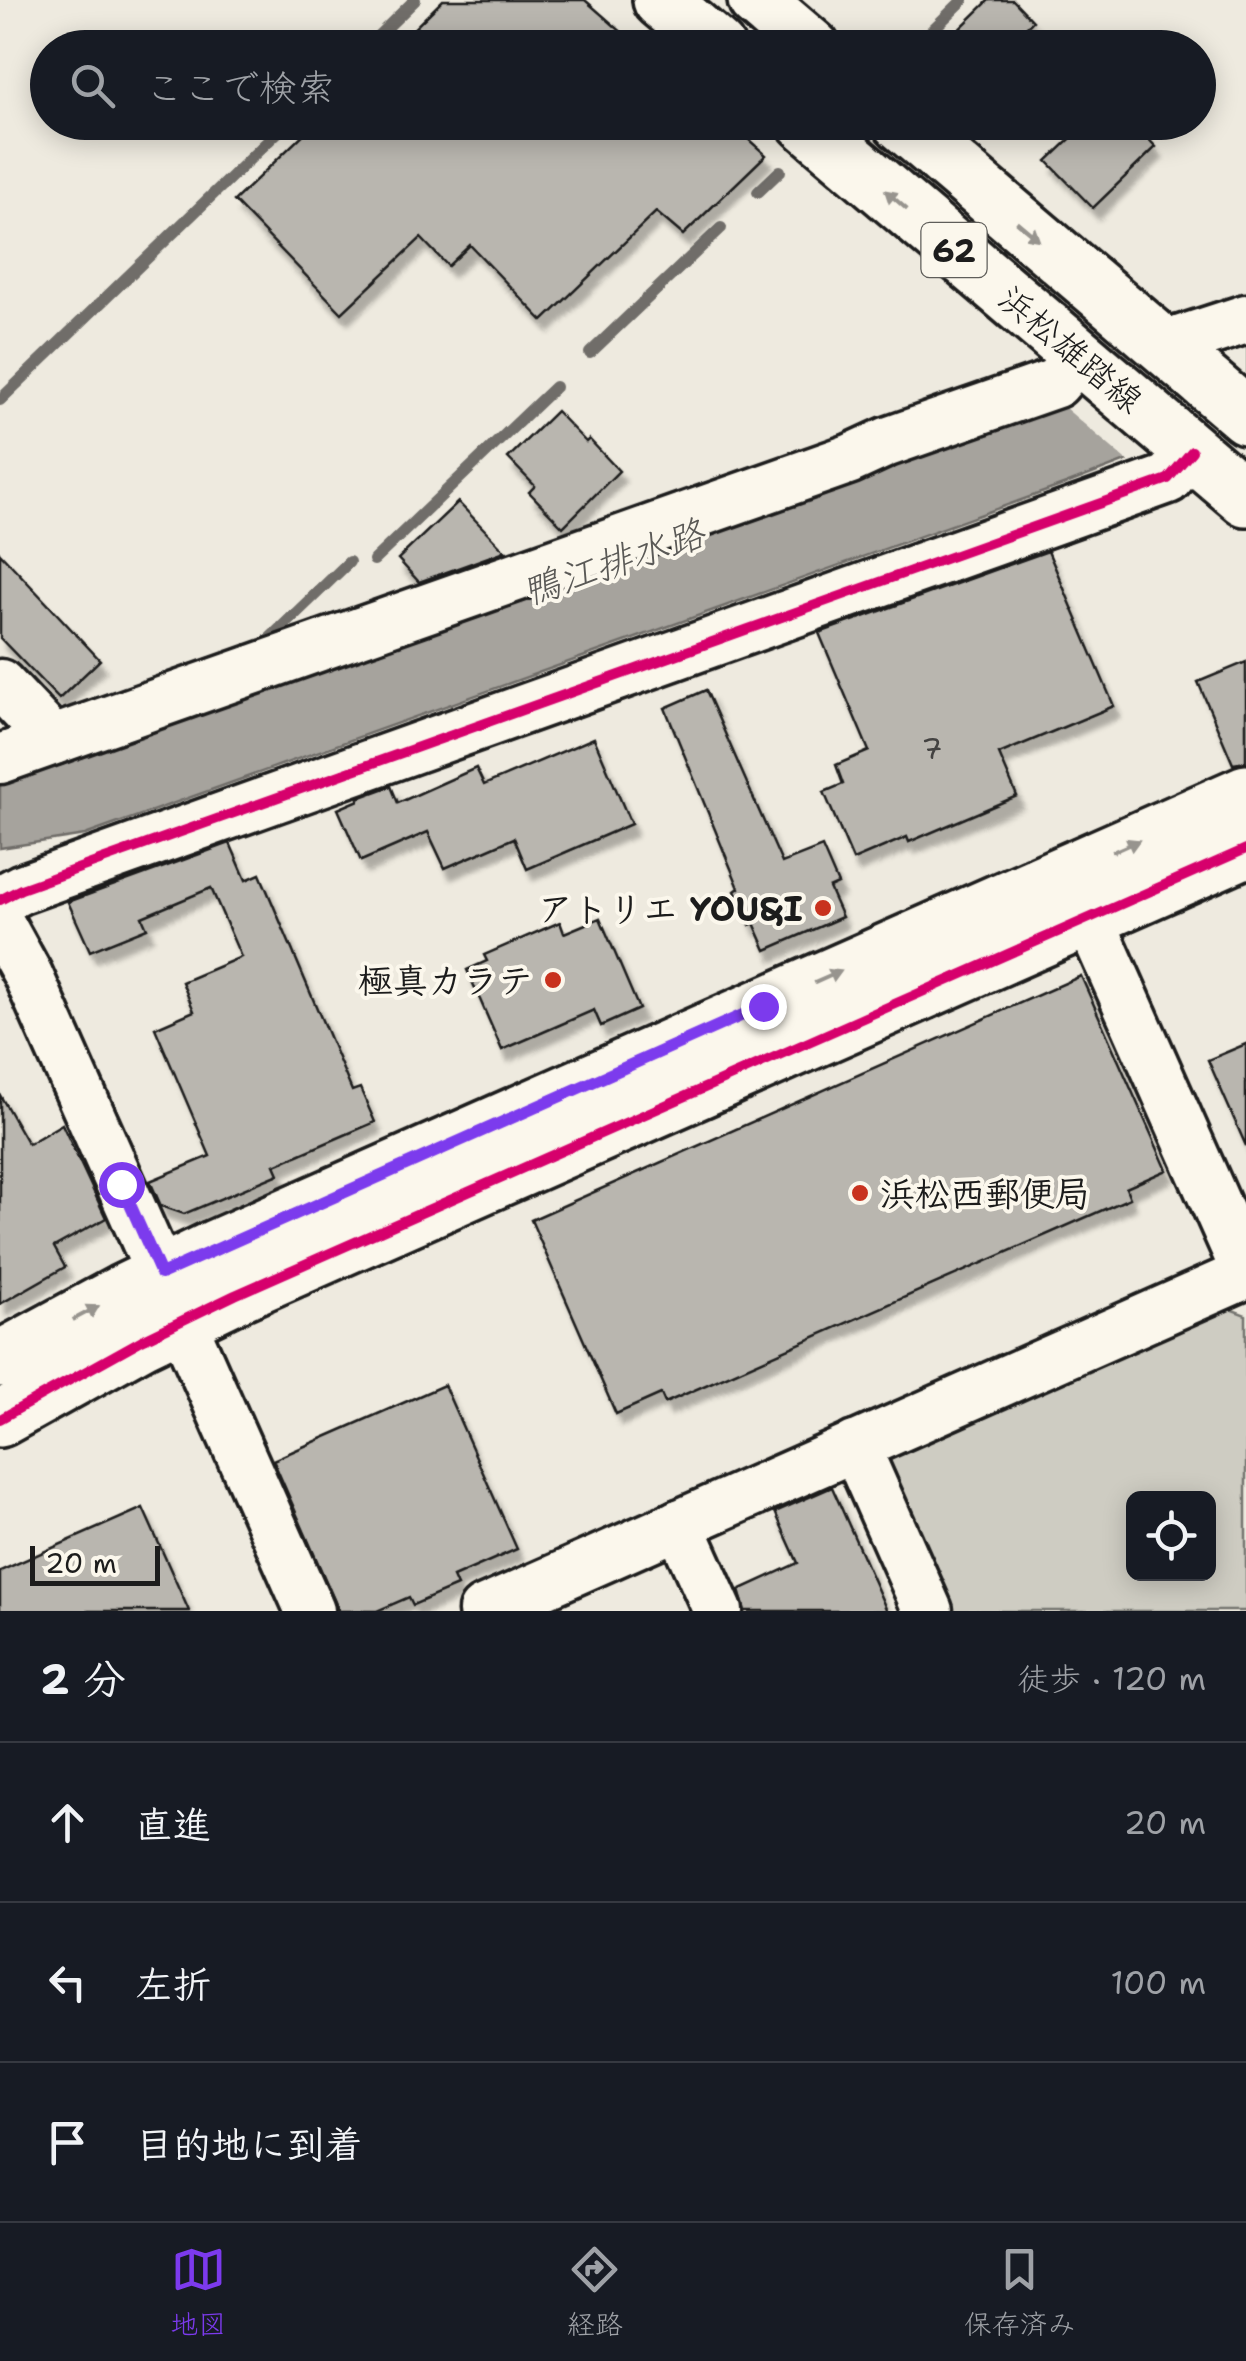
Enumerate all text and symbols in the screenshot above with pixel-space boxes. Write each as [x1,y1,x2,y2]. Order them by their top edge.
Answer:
search box [30,30,1216,140]
icon: search [65,58,120,113]
text: ここで検索 [145,62,335,113]
one-way arrow [884,189,909,211]
one-way arrow [1015,220,1040,242]
road number: 62 [922,223,986,277]
street label: 浜松雄踏線 [989,275,1153,423]
water label: 鴨江排水路 [515,506,713,617]
house number: 7 [922,728,943,769]
one-way arrow [1111,838,1141,854]
place label: アトリエ YOU&I [538,885,803,932]
marker: アトリエ YOU&I [812,897,834,919]
place label: 極真カラテ [358,957,533,1004]
marker: 極真カラテ [542,969,564,991]
one-way arrow [813,969,843,985]
route end [741,984,787,1030]
route start [99,1162,145,1208]
place label: 浜松西郵便局 [880,1170,1090,1217]
marker: 浜松西郵便局 [849,1182,871,1204]
one-way arrow [71,1304,100,1321]
map controls [1126,1491,1216,1581]
button: locate [1126,1491,1216,1581]
scale bar [30,1541,160,1586]
text: 20 m [45,1544,117,1582]
text: 2 分 [40,1651,126,1707]
text: 徒歩 · 120 m [1017,1657,1206,1700]
icon: ahead [40,1795,95,1850]
text: 直進 [135,1799,211,1850]
text: 20 m [1124,1801,1206,1844]
icon: left [40,1955,95,2010]
text: 左折 [135,1959,211,2010]
text: 100 m [1110,1961,1206,2004]
icon: arrive [40,2115,95,2170]
text: 目的地に到着 [135,2119,363,2170]
tab: 地図 [170,2242,226,2343]
tab: 経路 [567,2242,623,2343]
tab: 保存済み [964,2242,1076,2343]

